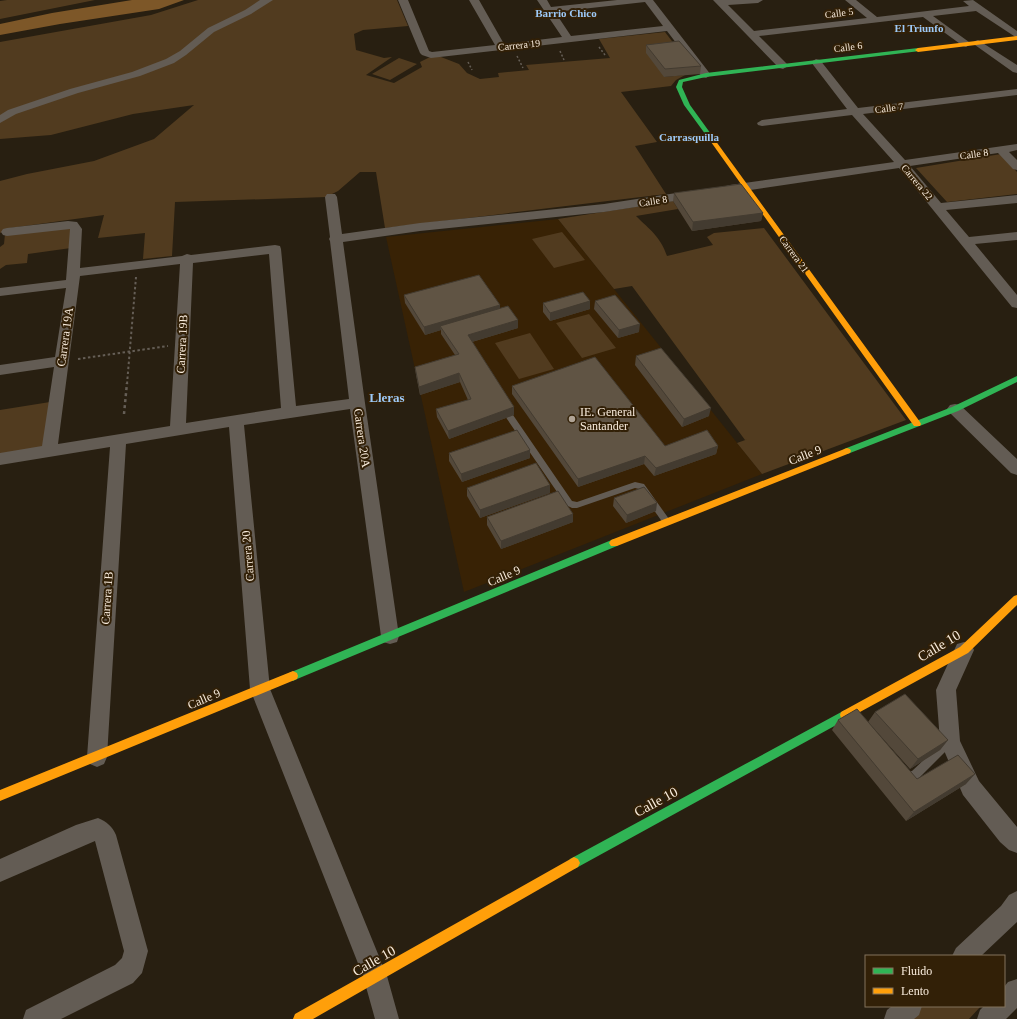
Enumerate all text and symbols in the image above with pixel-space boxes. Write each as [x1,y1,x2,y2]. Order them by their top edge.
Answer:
street label: Calle 5 [824,6,854,20]
district label: Barrio Chico [535,7,597,19]
district label: El Triunfo [895,22,944,34]
street label: Carrera 19 [497,37,541,53]
street label: Calle 6 [833,40,863,54]
street label: Calle 7 [874,101,904,115]
district label: Carrasquilla [659,131,719,143]
street label: Calle 8 [959,147,989,161]
street label: Carrera 22 [899,162,935,202]
street label: Calle 8 [638,193,668,209]
street label: Carrera 21 [777,234,811,274]
street label: Carrera 19A [54,306,76,368]
street label: Carrera 19B [173,314,191,374]
district label: Lleras [369,390,405,405]
place label: IE. General Santander [580,405,636,433]
street label: Carrera 20A [351,407,373,469]
marker: IE. General Santander [567,414,577,424]
street label: Calle 9 [786,442,824,468]
street label: Carrera 20 [239,530,257,582]
street label: Calle 9 [485,563,523,589]
street label: Carrera 1B [98,571,116,625]
street label: Calle 10 [915,627,963,665]
street label: Calle 9 [185,686,223,712]
street label: Calle 10 [632,784,680,820]
street label: Calle 10 [350,943,398,979]
legend [865,955,1005,1007]
text: Fluido [901,964,932,978]
text: Lento [901,984,929,998]

